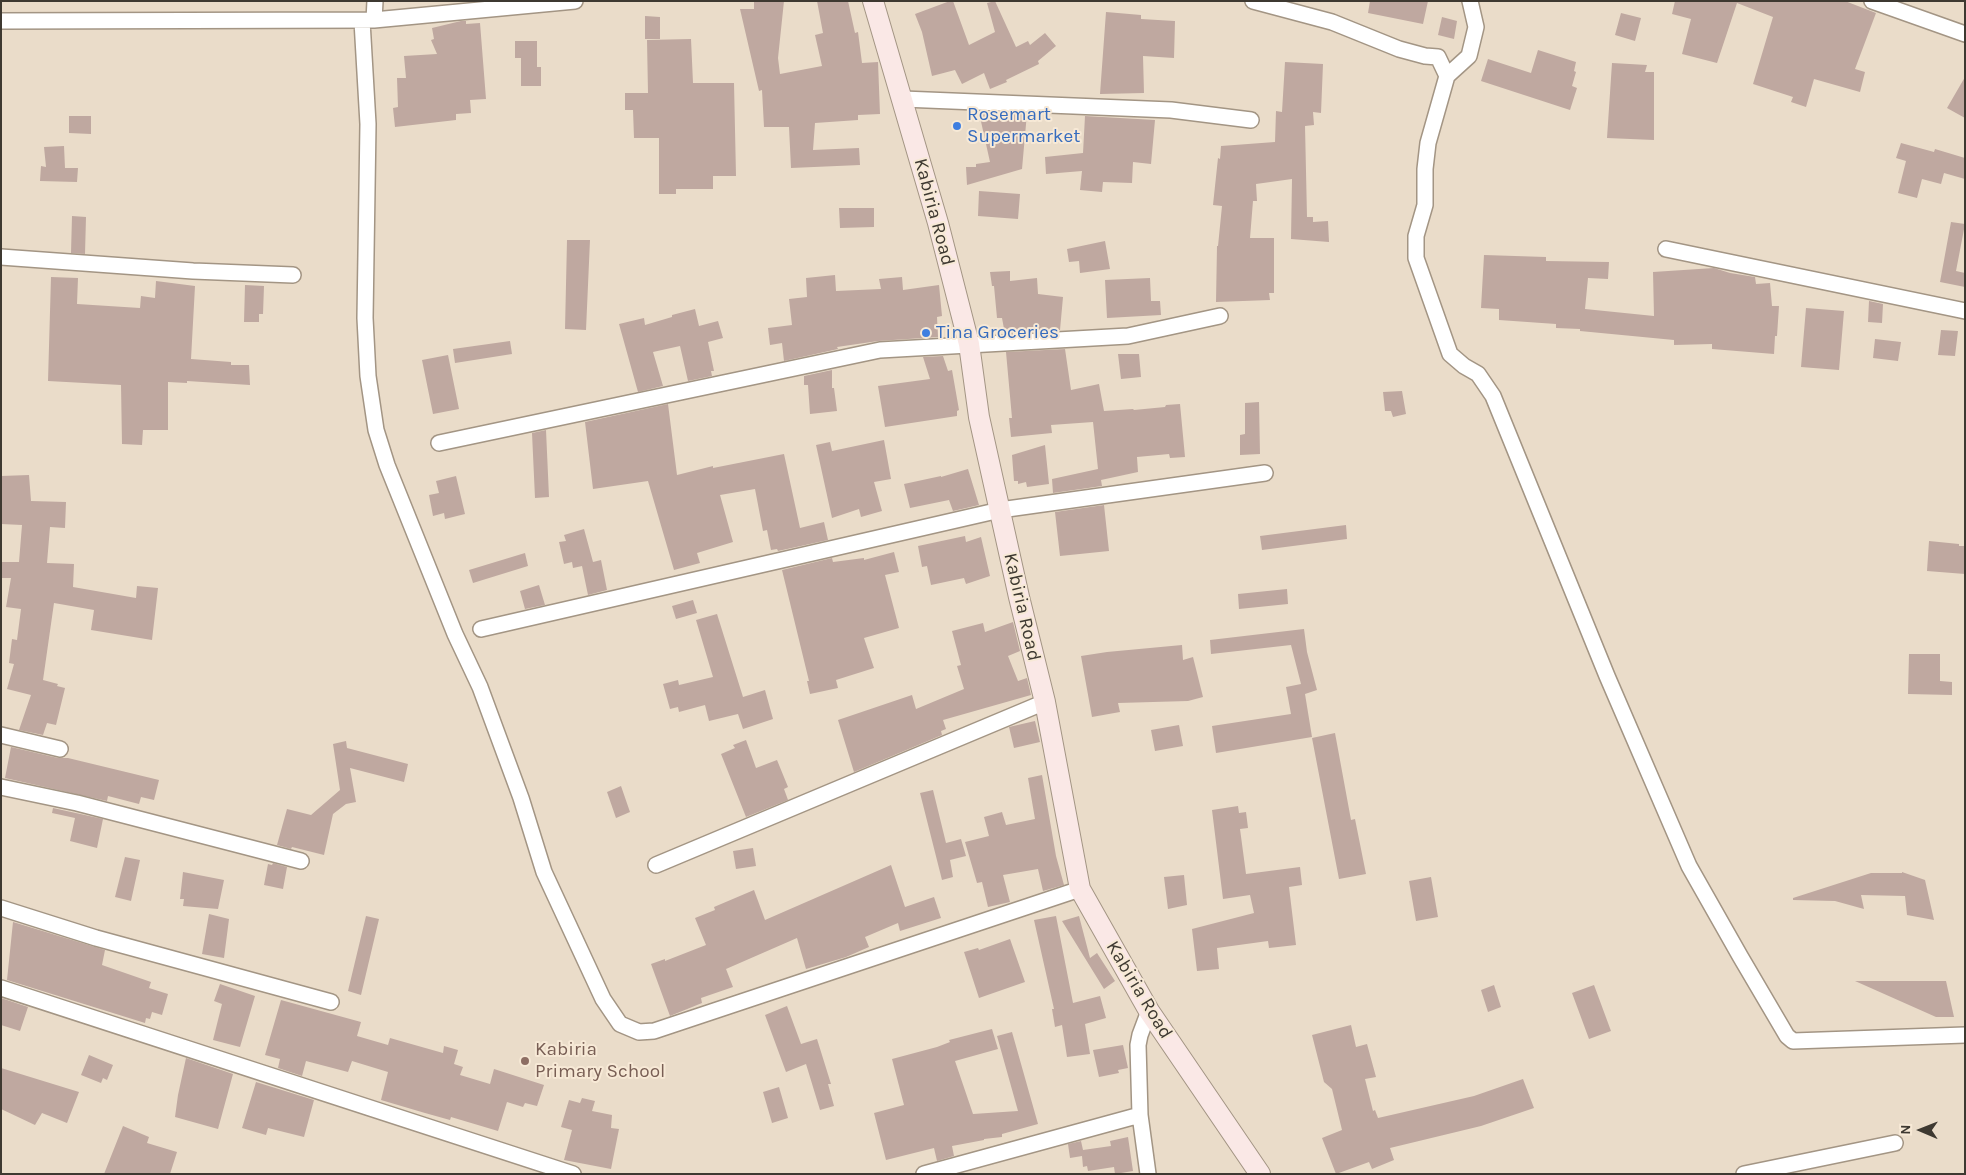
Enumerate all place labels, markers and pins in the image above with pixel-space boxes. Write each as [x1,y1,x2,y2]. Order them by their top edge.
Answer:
place label: Rosemart Supermarket [967,104,1080,148]
marker: Rosemart Supermarket [951,120,963,132]
place label: Tina Groceries [936,322,1059,344]
marker: Tina Groceries [920,327,932,339]
place label: Kabiria Primary School [535,1039,665,1083]
marker: Kabiria Primary School [519,1055,531,1067]

